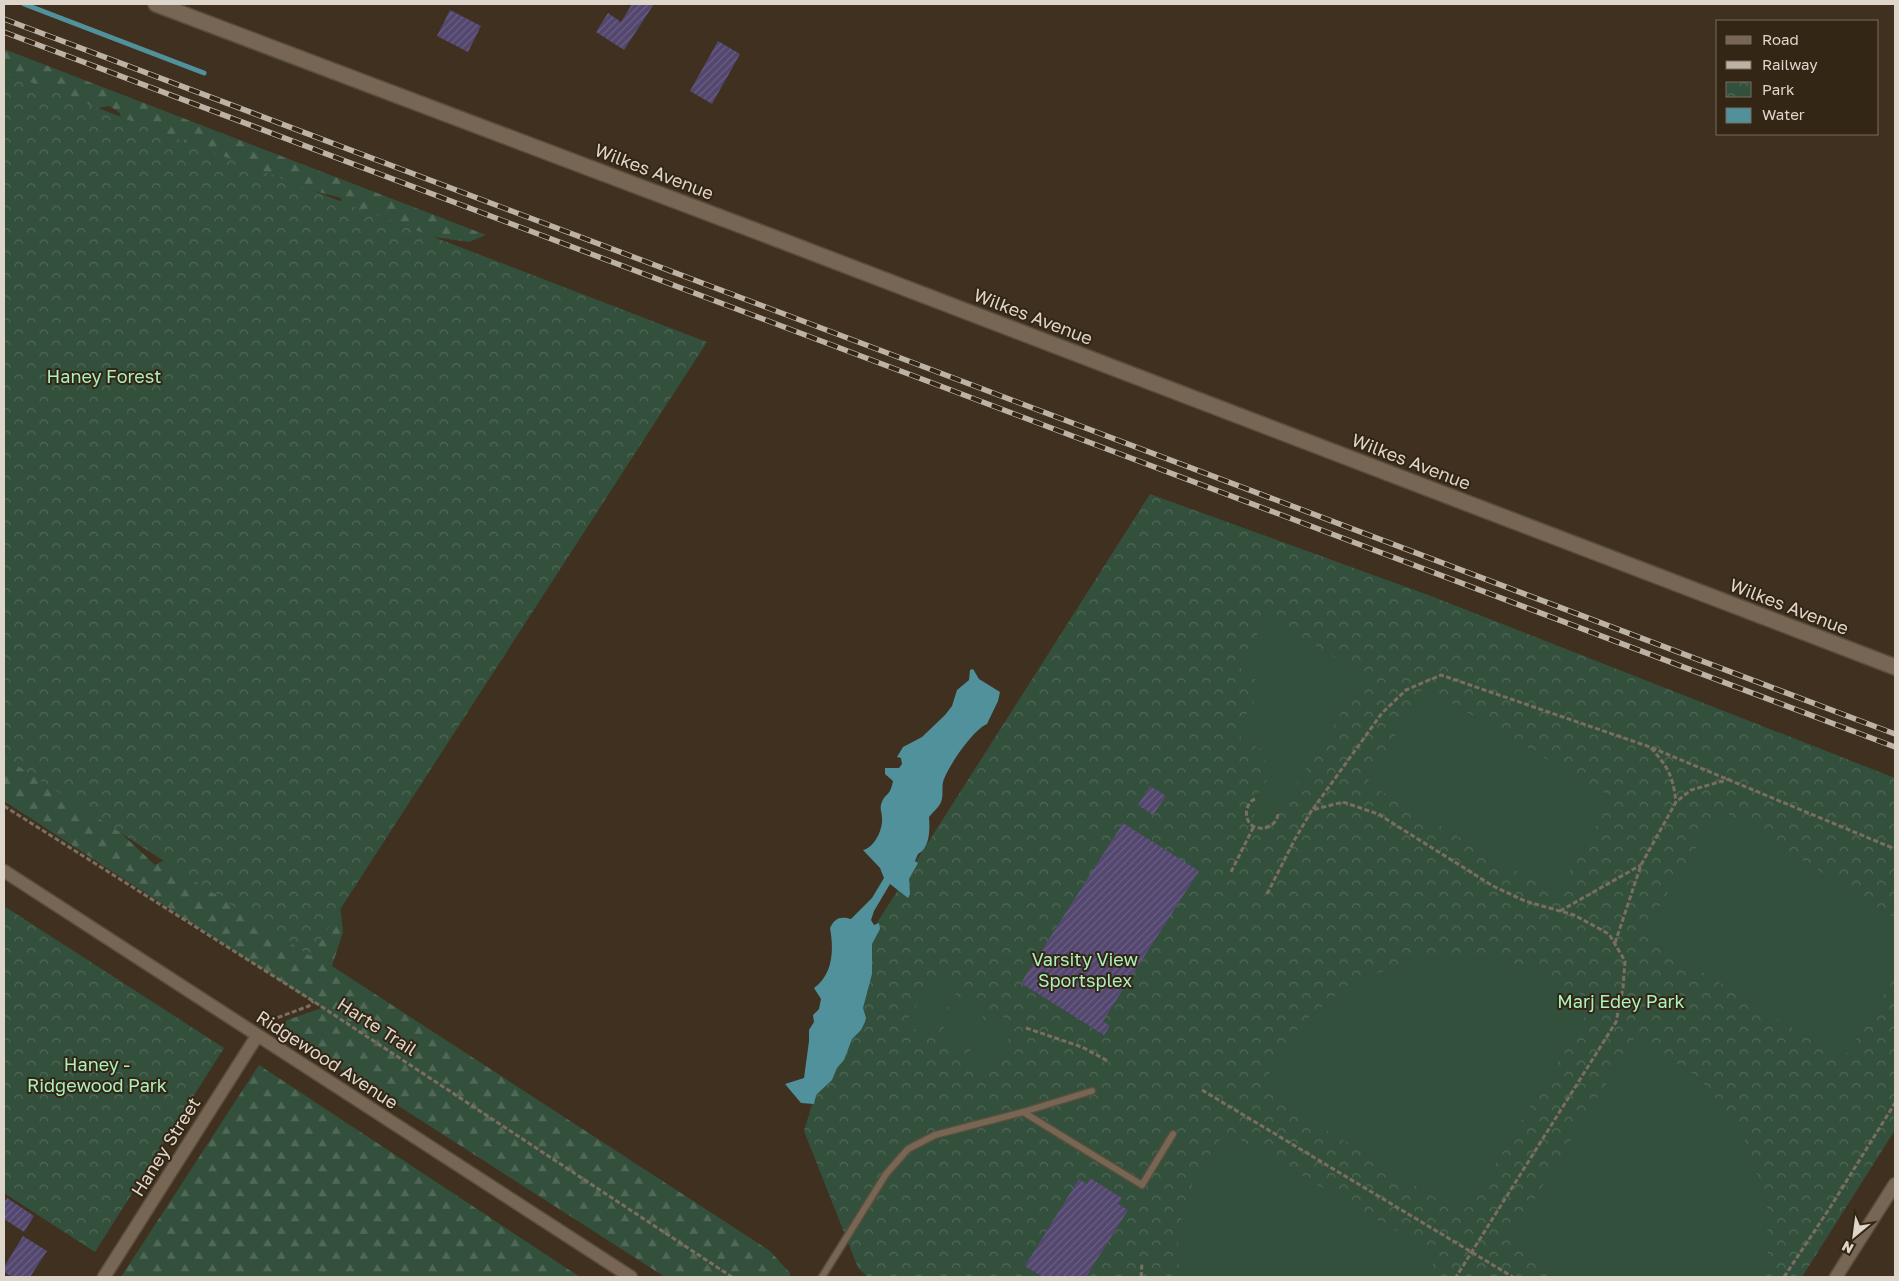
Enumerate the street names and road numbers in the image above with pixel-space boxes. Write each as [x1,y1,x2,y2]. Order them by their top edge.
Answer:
street label: Wilkes Avenue [592,138,717,204]
street label: Wilkes Avenue [971,283,1096,349]
street label: Wilkes Avenue [1349,428,1474,494]
street label: Wilkes Avenue [1727,573,1852,639]
street label: Harte Trail [334,992,422,1060]
street label: Ridgewood Avenue [253,1005,403,1113]
street label: Haney Street [126,1093,204,1200]

